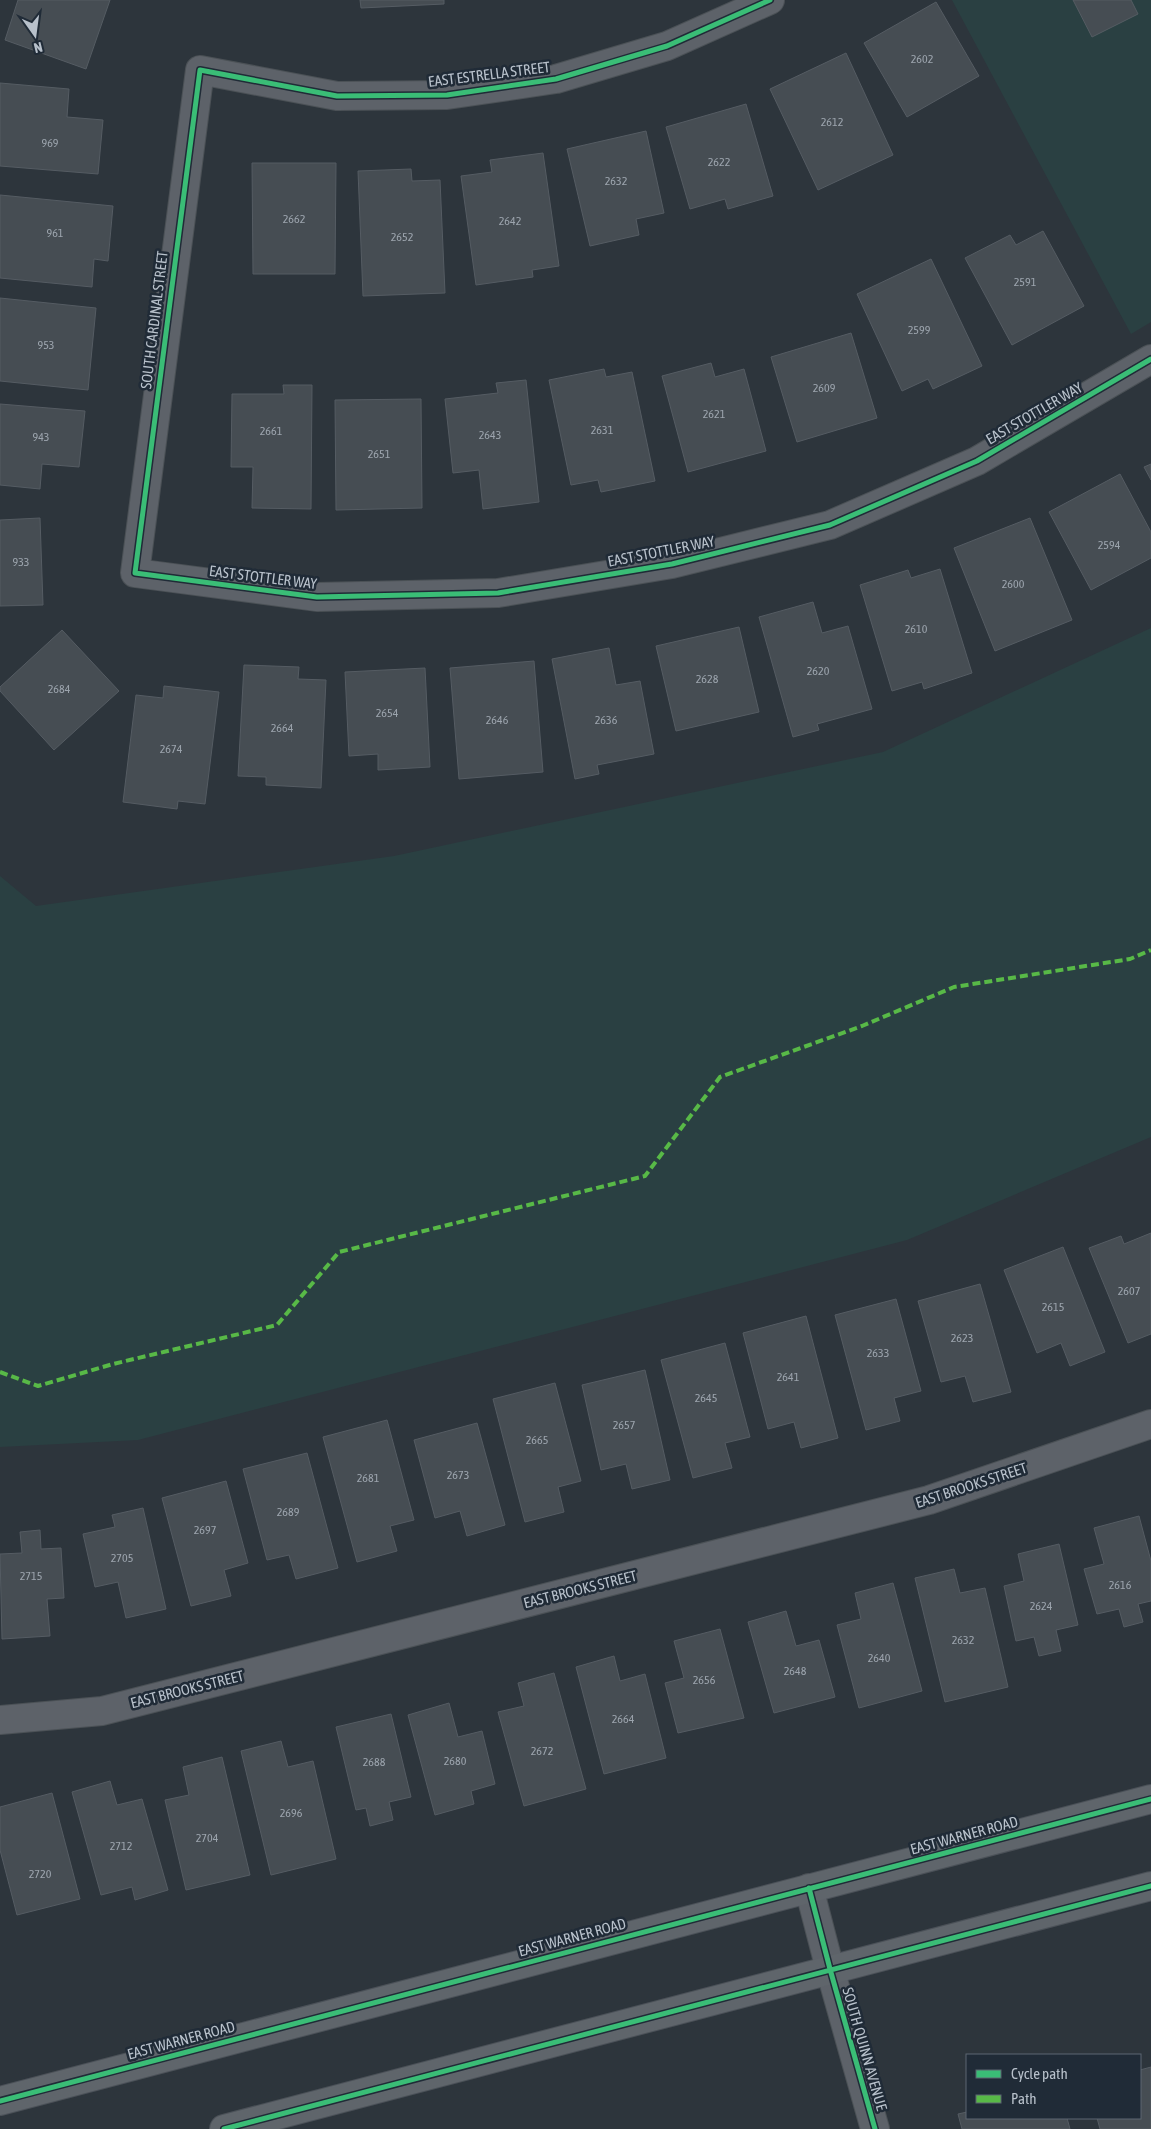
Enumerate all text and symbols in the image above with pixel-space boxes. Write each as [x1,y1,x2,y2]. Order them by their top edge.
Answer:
north arrow [10,10,60,60]
text: N [32,39,44,56]
house number: 2602 [911,52,933,66]
street label: EAST ESTRELLA STREET [427,58,551,90]
house number: 2612 [821,115,843,129]
house number: 969 [42,136,59,150]
house number: 2622 [708,155,730,169]
house number: 2632 [605,174,627,188]
house number: 2662 [283,212,305,226]
house number: 2642 [499,214,521,228]
house number: 961 [47,226,64,240]
house number: 2652 [391,230,413,244]
street label: SOUTH CARDINAL STREET [137,250,171,390]
house number: 2591 [1014,275,1037,289]
house number: 2599 [908,323,931,337]
house number: 953 [38,338,54,352]
street label: EAST STOTTLER WAY [983,378,1086,447]
house number: 2609 [813,381,836,395]
house number: 2621 [703,407,726,421]
house number: 2631 [591,423,614,437]
house number: 2661 [260,424,283,438]
house number: 2643 [479,428,501,442]
house number: 943 [33,430,49,444]
house number: 2651 [368,447,391,461]
street label: EAST STOTTLER WAY [606,532,716,570]
house number: 2594 [1098,538,1121,552]
house number: 933 [13,555,29,569]
street label: EAST STOTTLER WAY [208,562,318,592]
house number: 2600 [1002,577,1025,591]
house number: 2610 [905,622,928,636]
house number: 2620 [807,664,830,678]
house number: 2628 [696,672,719,686]
house number: 2684 [48,682,71,696]
house number: 2654 [376,706,399,720]
house number: 2646 [486,713,509,727]
house number: 2636 [595,713,618,727]
house number: 2664 [271,721,294,735]
house number: 2674 [160,742,183,756]
house number: 2607 [1118,1284,1141,1298]
house number: 2615 [1042,1300,1064,1314]
house number: 2623 [951,1331,973,1345]
house number: 2633 [867,1346,889,1360]
house number: 2641 [777,1370,800,1384]
house number: 2645 [695,1391,717,1405]
house number: 2657 [613,1418,636,1432]
house number: 2665 [526,1433,548,1447]
street label: EAST BROOKS STREET [913,1459,1029,1511]
house number: 2673 [447,1468,469,1482]
house number: 2681 [357,1471,380,1485]
house number: 2689 [277,1505,300,1519]
house number: 2697 [194,1523,217,1537]
house number: 2705 [111,1551,133,1565]
street label: EAST BROOKS STREET [522,1567,639,1611]
house number: 2715 [20,1569,42,1583]
house number: 2616 [1109,1578,1132,1592]
house number: 2624 [1030,1599,1053,1613]
house number: 2632 [952,1633,974,1647]
house number: 2640 [868,1651,891,1665]
house number: 2648 [784,1664,807,1678]
street label: EAST BROOKS STREET [129,1667,246,1711]
house number: 2656 [693,1673,716,1687]
house number: 2664 [612,1712,635,1726]
house number: 2672 [531,1744,553,1758]
house number: 2680 [444,1754,467,1768]
house number: 2688 [363,1755,386,1769]
house number: 2696 [280,1806,303,1820]
street label: EAST WARNER ROAD [908,1812,1020,1858]
house number: 2704 [196,1831,219,1845]
house number: 2712 [110,1839,132,1853]
house number: 2720 [29,1867,52,1881]
street label: EAST WARNER ROAD [516,1914,628,1960]
street label: SOUTH QUINN AVENUE [839,1985,891,2113]
street label: EAST WARNER ROAD [125,2017,237,2063]
legend [966,2054,1141,2119]
text: Cycle path [1011,2065,1068,2082]
text: Path [1011,2090,1037,2107]

